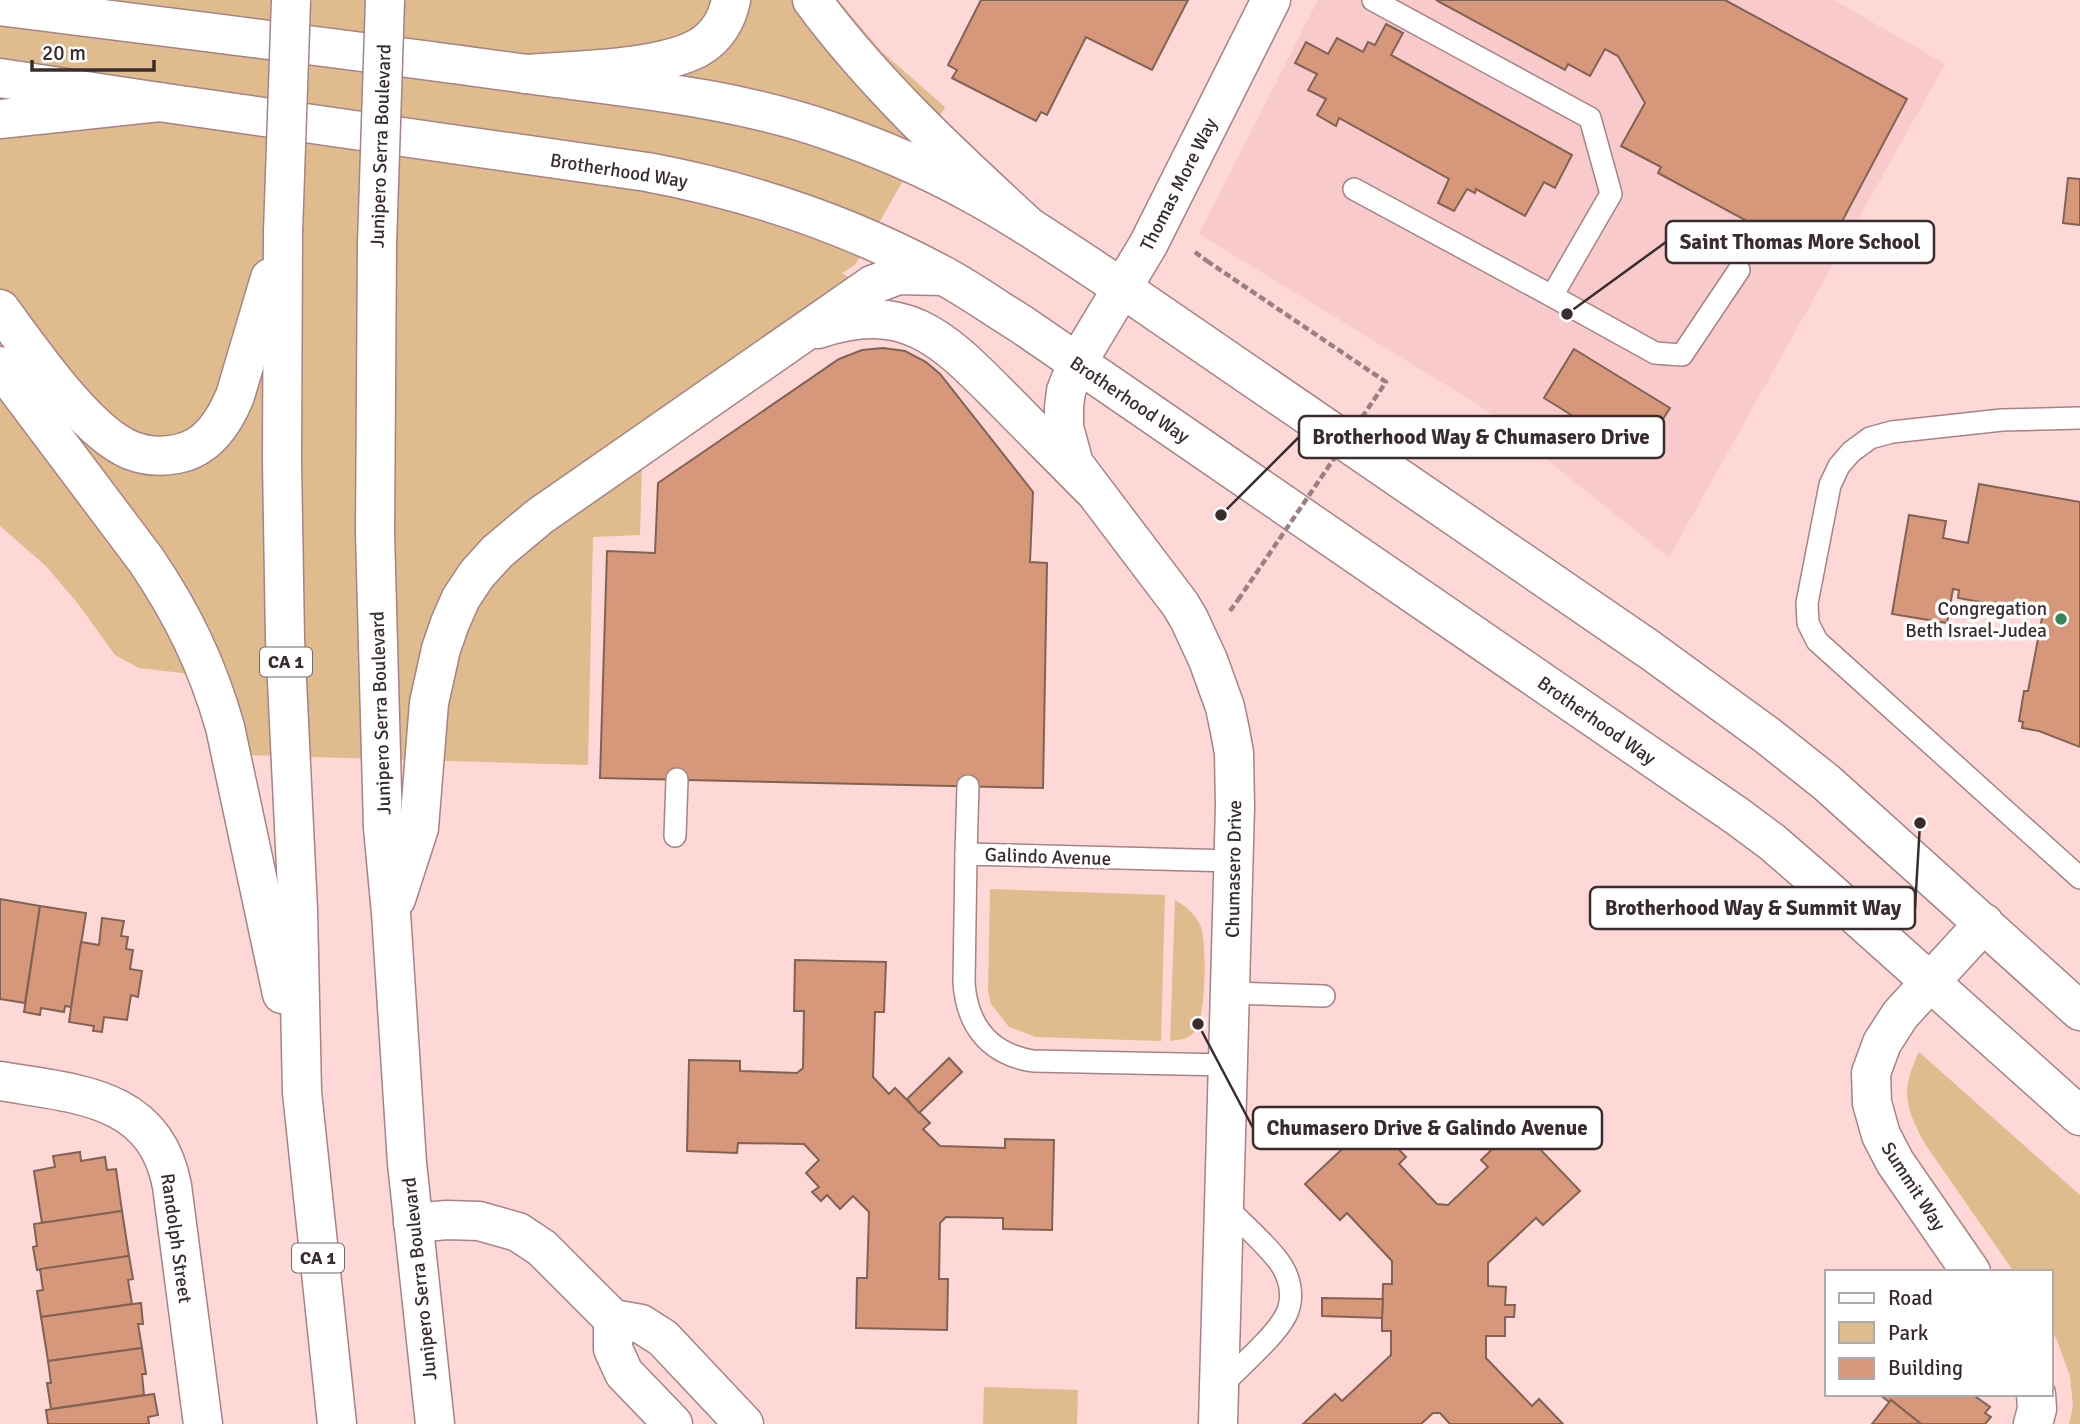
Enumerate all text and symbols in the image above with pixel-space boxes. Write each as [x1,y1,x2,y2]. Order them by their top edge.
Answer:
scale bar [32,28,154,72]
text: 20 m [42,40,86,66]
street label: Junipero Serra Boulevard [365,44,397,248]
street label: Thomas More Way [1135,114,1223,255]
street label: Brotherhood Way [548,148,690,194]
callout: Saint Thomas More School [1666,221,1934,263]
text: Saint Thomas More School [1680,229,1921,255]
street label: Brotherhood Way [1065,351,1194,449]
callout: Brotherhood Way & Chumasero Drive [1299,416,1664,458]
text: Brotherhood Way & Chumasero Drive [1312,424,1650,450]
place label: Congregation Beth Israel-Judea [1905,597,2047,643]
street label: Junipero Serra Boulevard [365,611,397,815]
marker: Congregation Beth Israel-Judea [2053,611,2069,627]
road number: CA 1 [260,648,312,676]
street label: Brotherhood Way [1533,671,1660,771]
street label: Chumasero Drive [1221,800,1247,938]
street label: Galindo Avenue [984,843,1112,871]
callout: Brotherhood Way & Summit Way [1590,887,1915,929]
text: Brotherhood Way & Summit Way [1605,895,1902,921]
callout: Chumasero Drive & Galindo Avenue [1253,1107,1602,1149]
text: Chumasero Drive & Galindo Avenue [1266,1115,1588,1141]
street label: Summit Way [1876,1138,1951,1235]
street label: Randolph Street [155,1172,197,1305]
street label: Junipero Serra Boulevard [397,1176,443,1382]
road number: CA 1 [292,1244,344,1273]
legend [1825,1270,2052,1396]
text: Road [1888,1285,1933,1311]
text: Park [1888,1320,1929,1346]
text: Building [1888,1355,1963,1381]

